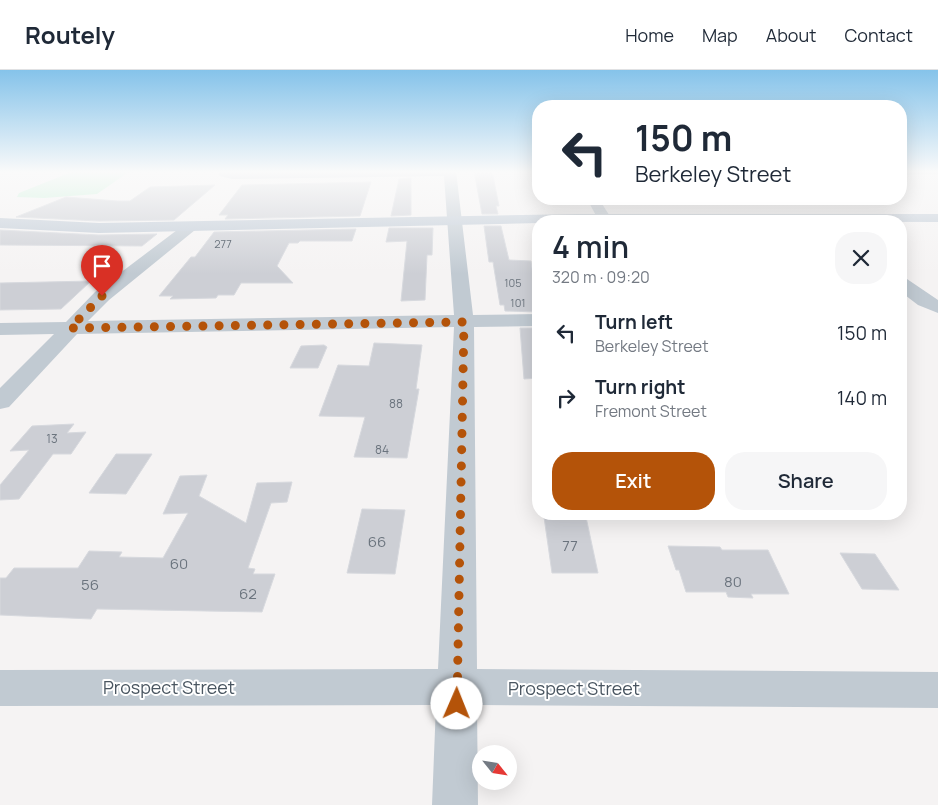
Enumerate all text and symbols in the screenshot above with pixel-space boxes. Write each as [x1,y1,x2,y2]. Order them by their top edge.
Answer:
text: Routely [25,18,115,51]
text: Home [625,23,674,47]
text: Map [702,23,738,47]
text: About [766,23,816,47]
text: Contact [844,23,913,47]
text: 150 m [635,114,732,162]
icon: left [552,120,617,185]
text: Berkeley Street [635,159,791,189]
text: 4 min [552,226,629,267]
button: close [835,232,887,284]
house number: 277 [214,236,232,251]
pin [81,245,123,296]
icon: arrive [88,252,116,280]
text: 320 m · 09:20 [552,266,650,288]
house number: 105 [504,275,522,290]
house number: 101 [510,295,526,310]
text: Turn left [595,309,673,335]
icon: left [552,319,580,347]
text: 150 m [837,320,887,346]
text: Berkeley Street [595,335,709,357]
text: Turn right [595,374,685,400]
icon: right [552,384,580,412]
text: 140 m [837,385,887,411]
house number: 88 [389,395,403,412]
text: Fremont Street [595,400,707,422]
house number: 13 [46,430,58,447]
house number: 84 [375,441,389,458]
button: Exit [552,452,715,510]
button: Share [725,452,887,510]
house number: 66 [368,531,386,552]
house number: 77 [562,535,578,556]
house number: 60 [170,553,188,574]
house number: 80 [724,571,742,592]
house number: 56 [81,574,99,595]
house number: 62 [239,583,257,604]
street label: Prospect Street [103,675,235,699]
street label: Prospect Street [508,676,640,700]
position arrow [430,677,482,729]
north arrow [472,745,518,790]
map controls [472,745,517,790]

